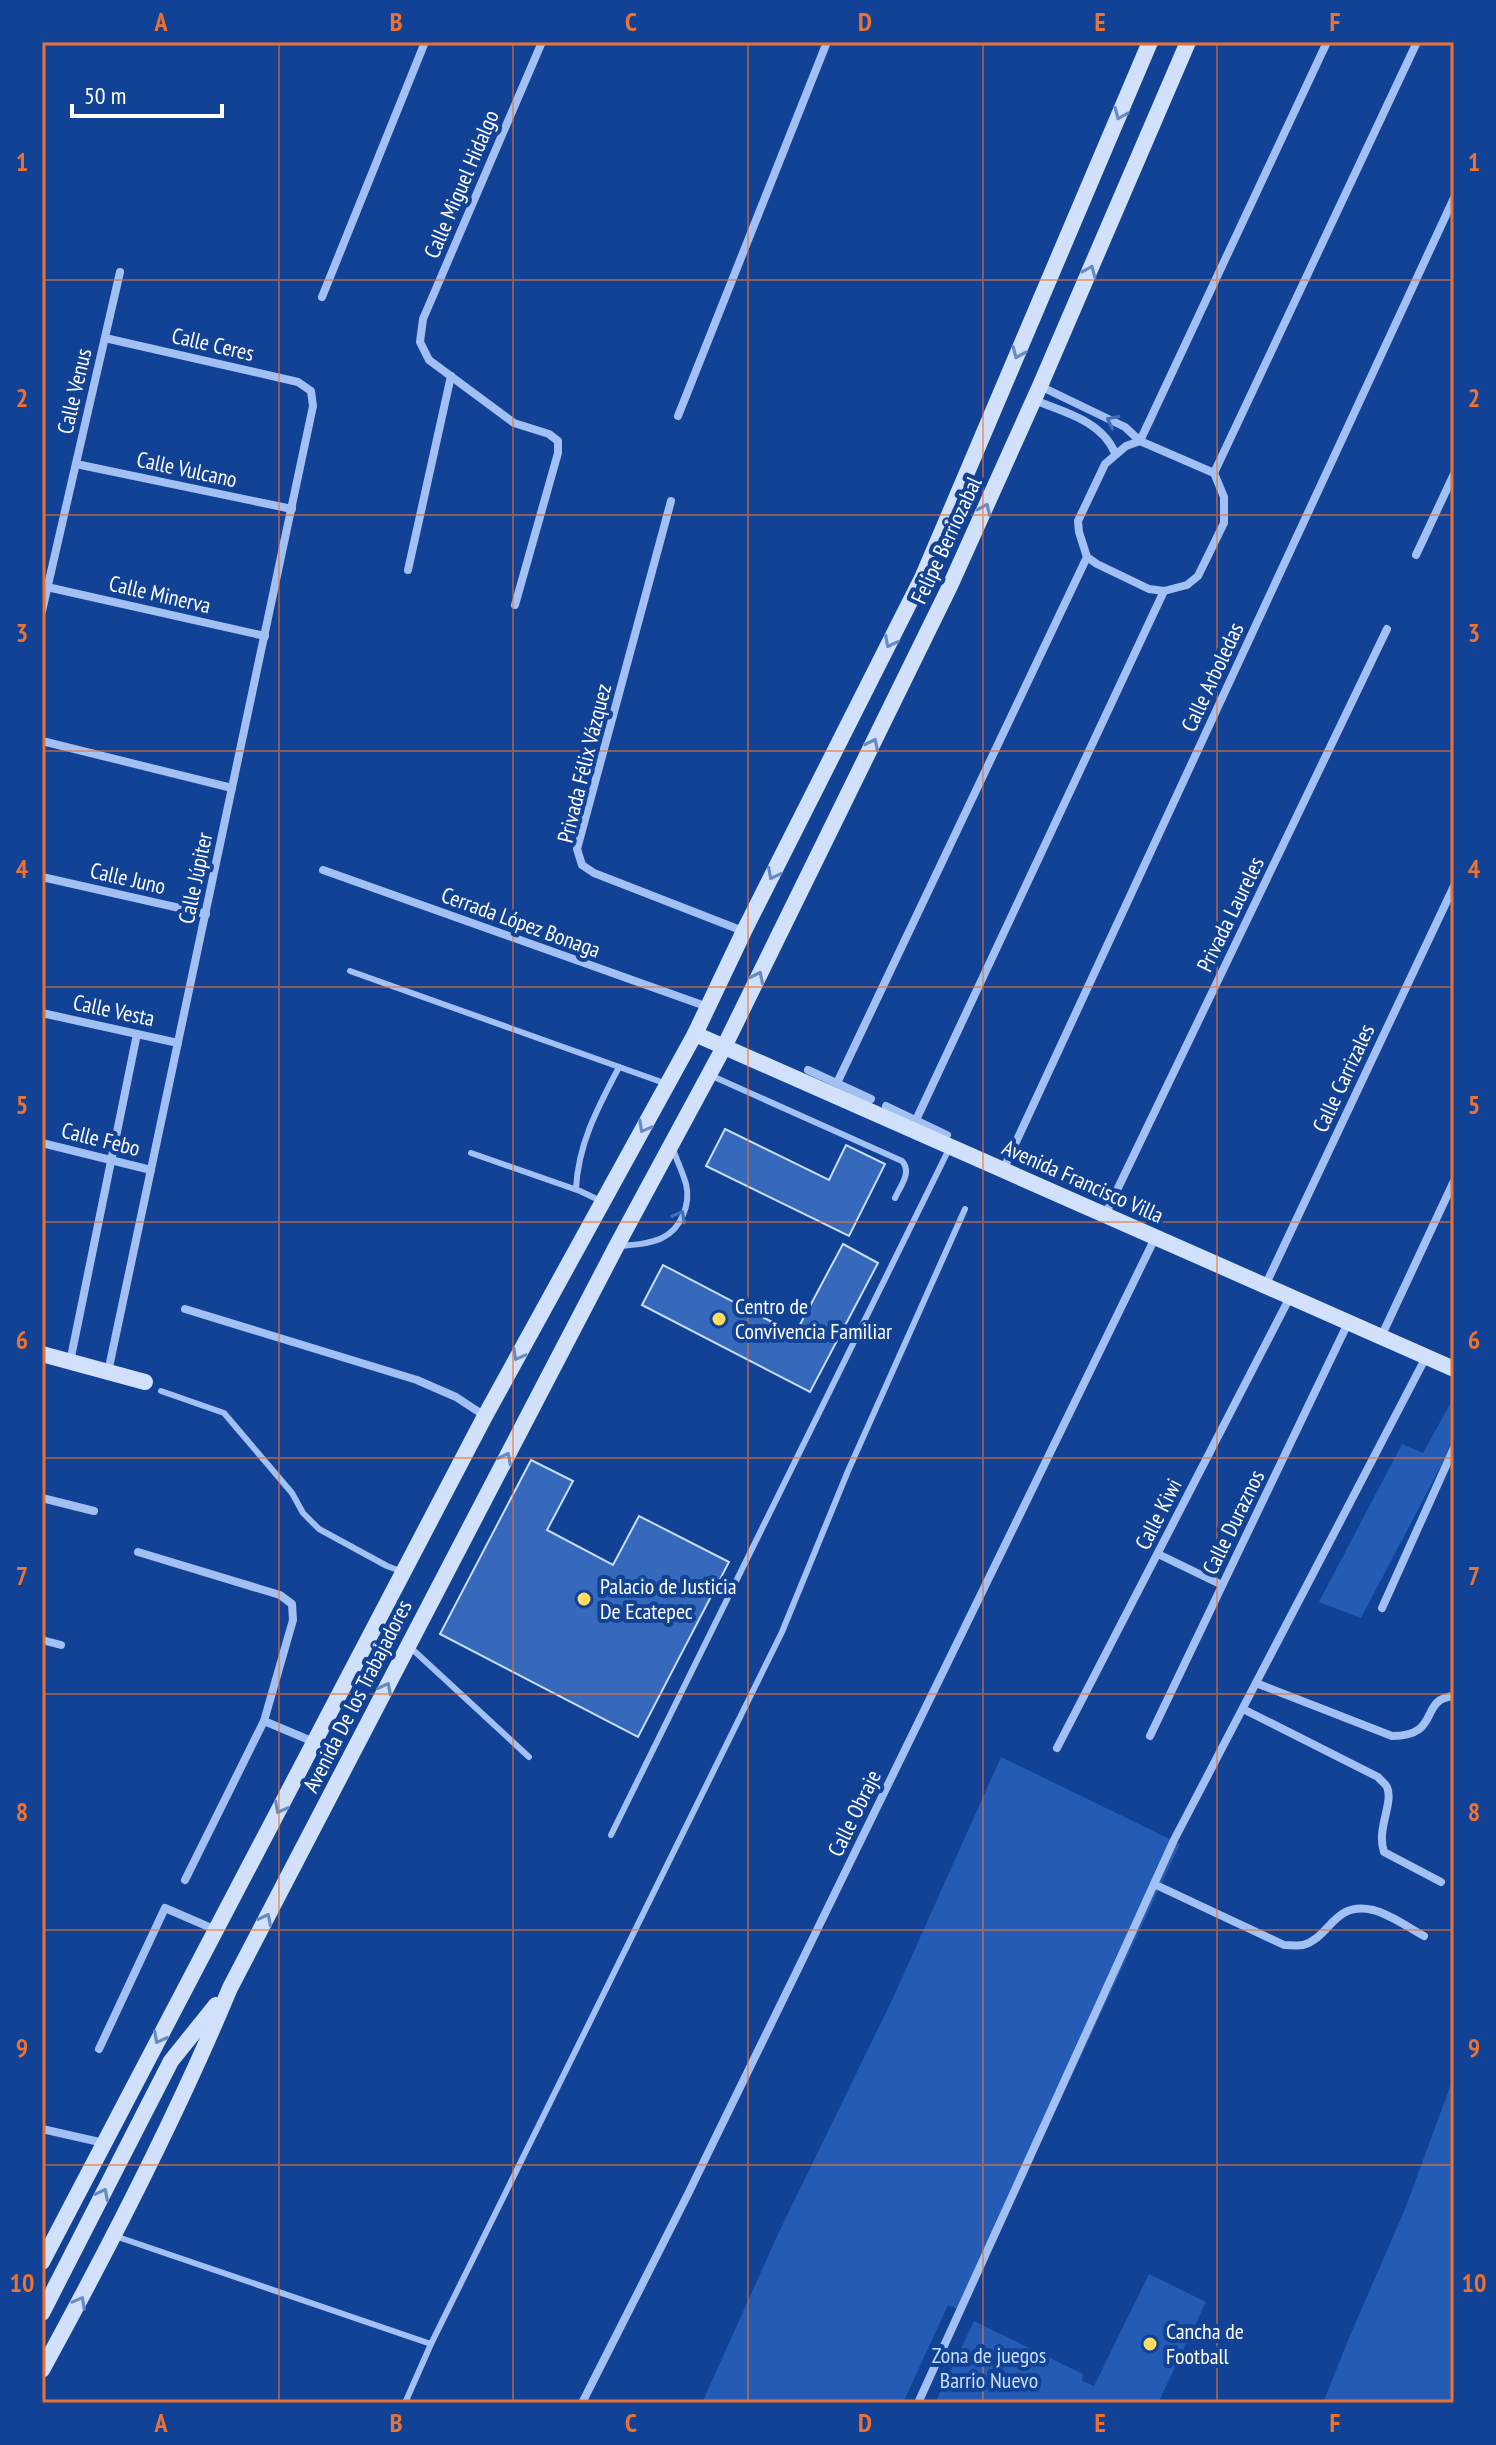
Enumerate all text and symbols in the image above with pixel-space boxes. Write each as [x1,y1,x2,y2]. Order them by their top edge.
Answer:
text: A [153,5,168,38]
text: B [390,5,403,38]
text: C [625,5,637,38]
text: D [858,5,872,38]
text: E [1094,5,1106,38]
text: F [1330,5,1341,38]
scale bar [72,68,222,118]
text: 50 m [84,80,126,111]
street label: Calle Miguel Hidalgo [417,106,505,262]
one-way arrow [1113,106,1129,120]
text: 1 [16,145,28,178]
text: 1 [1468,145,1480,178]
one-way arrow [1080,265,1096,279]
street label: Calle Ceres [169,321,257,367]
one-way arrow [1011,345,1027,359]
street label: Calle Venus [51,346,97,436]
text: 2 [16,381,28,414]
text: 2 [1468,381,1480,414]
one-way arrow [1106,415,1120,431]
street label: Calle Vulcano [134,445,240,493]
street label: Felipe Berriozabal [904,471,988,608]
one-way arrow [975,503,991,517]
street label: Calle Minerva [106,569,214,619]
text: 3 [16,616,28,649]
text: 3 [1468,616,1480,649]
street label: Calle Arboledas [1174,618,1250,736]
one-way arrow [884,633,900,648]
street label: Privada Félix Vázquez [551,681,617,845]
one-way arrow [863,737,878,752]
street label: Calle Júpiter [172,830,218,926]
text: 4 [16,852,29,885]
street label: Privada Laureles [1190,852,1270,976]
text: 4 [1468,852,1481,885]
street label: Calle Juno [88,856,168,900]
one-way arrow [767,866,783,881]
street label: Cerrada López Bonaga [438,880,604,964]
one-way arrow [748,970,764,985]
street label: Calle Vesta [71,988,157,1032]
street label: Calle Carrizales [1306,1019,1380,1137]
text: 5 [16,1088,28,1121]
text: 5 [1468,1088,1480,1121]
street label: Calle Febo [59,1116,143,1162]
one-way arrow [638,1119,653,1133]
street label: Avenida Francisco Villa [998,1133,1168,1229]
one-way arrow [670,1210,685,1224]
place label: Centro de Convivencia Familiar [735,1292,892,1345]
marker: Centro de Convivencia Familiar [710,1310,728,1328]
text: 6 [16,1323,28,1356]
text: 6 [1468,1323,1480,1356]
one-way arrow [513,1347,528,1361]
one-way arrow [496,1451,511,1466]
street label: Calle Duraznos [1196,1465,1270,1579]
street label: Calle Kiwi [1128,1474,1188,1554]
text: 7 [16,1559,28,1592]
text: 7 [1468,1559,1480,1592]
place label: Palacio de Justicia De Ecatepec [600,1572,737,1625]
marker: Palacio de Justicia De Ecatepec [575,1590,593,1608]
street label: Avenida De los Trabajadores [296,1595,418,1797]
one-way arrow [376,1682,391,1697]
street label: Calle Obraje [821,1765,887,1861]
text: 8 [16,1795,28,1828]
text: 8 [1468,1795,1480,1828]
one-way arrow [274,1799,289,1814]
one-way arrow [256,1913,272,1928]
one-way arrow [154,2030,169,2045]
text: 9 [16,2031,28,2064]
text: 9 [1468,2031,1480,2064]
one-way arrow [93,2188,109,2203]
text: 10 [10,2266,34,2299]
text: 10 [1462,2266,1486,2299]
one-way arrow [70,2296,85,2310]
place label: Cancha de Football [1166,2317,1244,2370]
marker: Cancha de Football [1141,2335,1159,2353]
park label: Zona de juegos Barrio Nuevo [932,2341,1046,2394]
text: A [153,2406,168,2439]
text: B [390,2406,403,2439]
text: C [625,2406,637,2439]
text: D [858,2406,872,2439]
text: E [1094,2406,1106,2439]
text: F [1330,2406,1341,2439]

